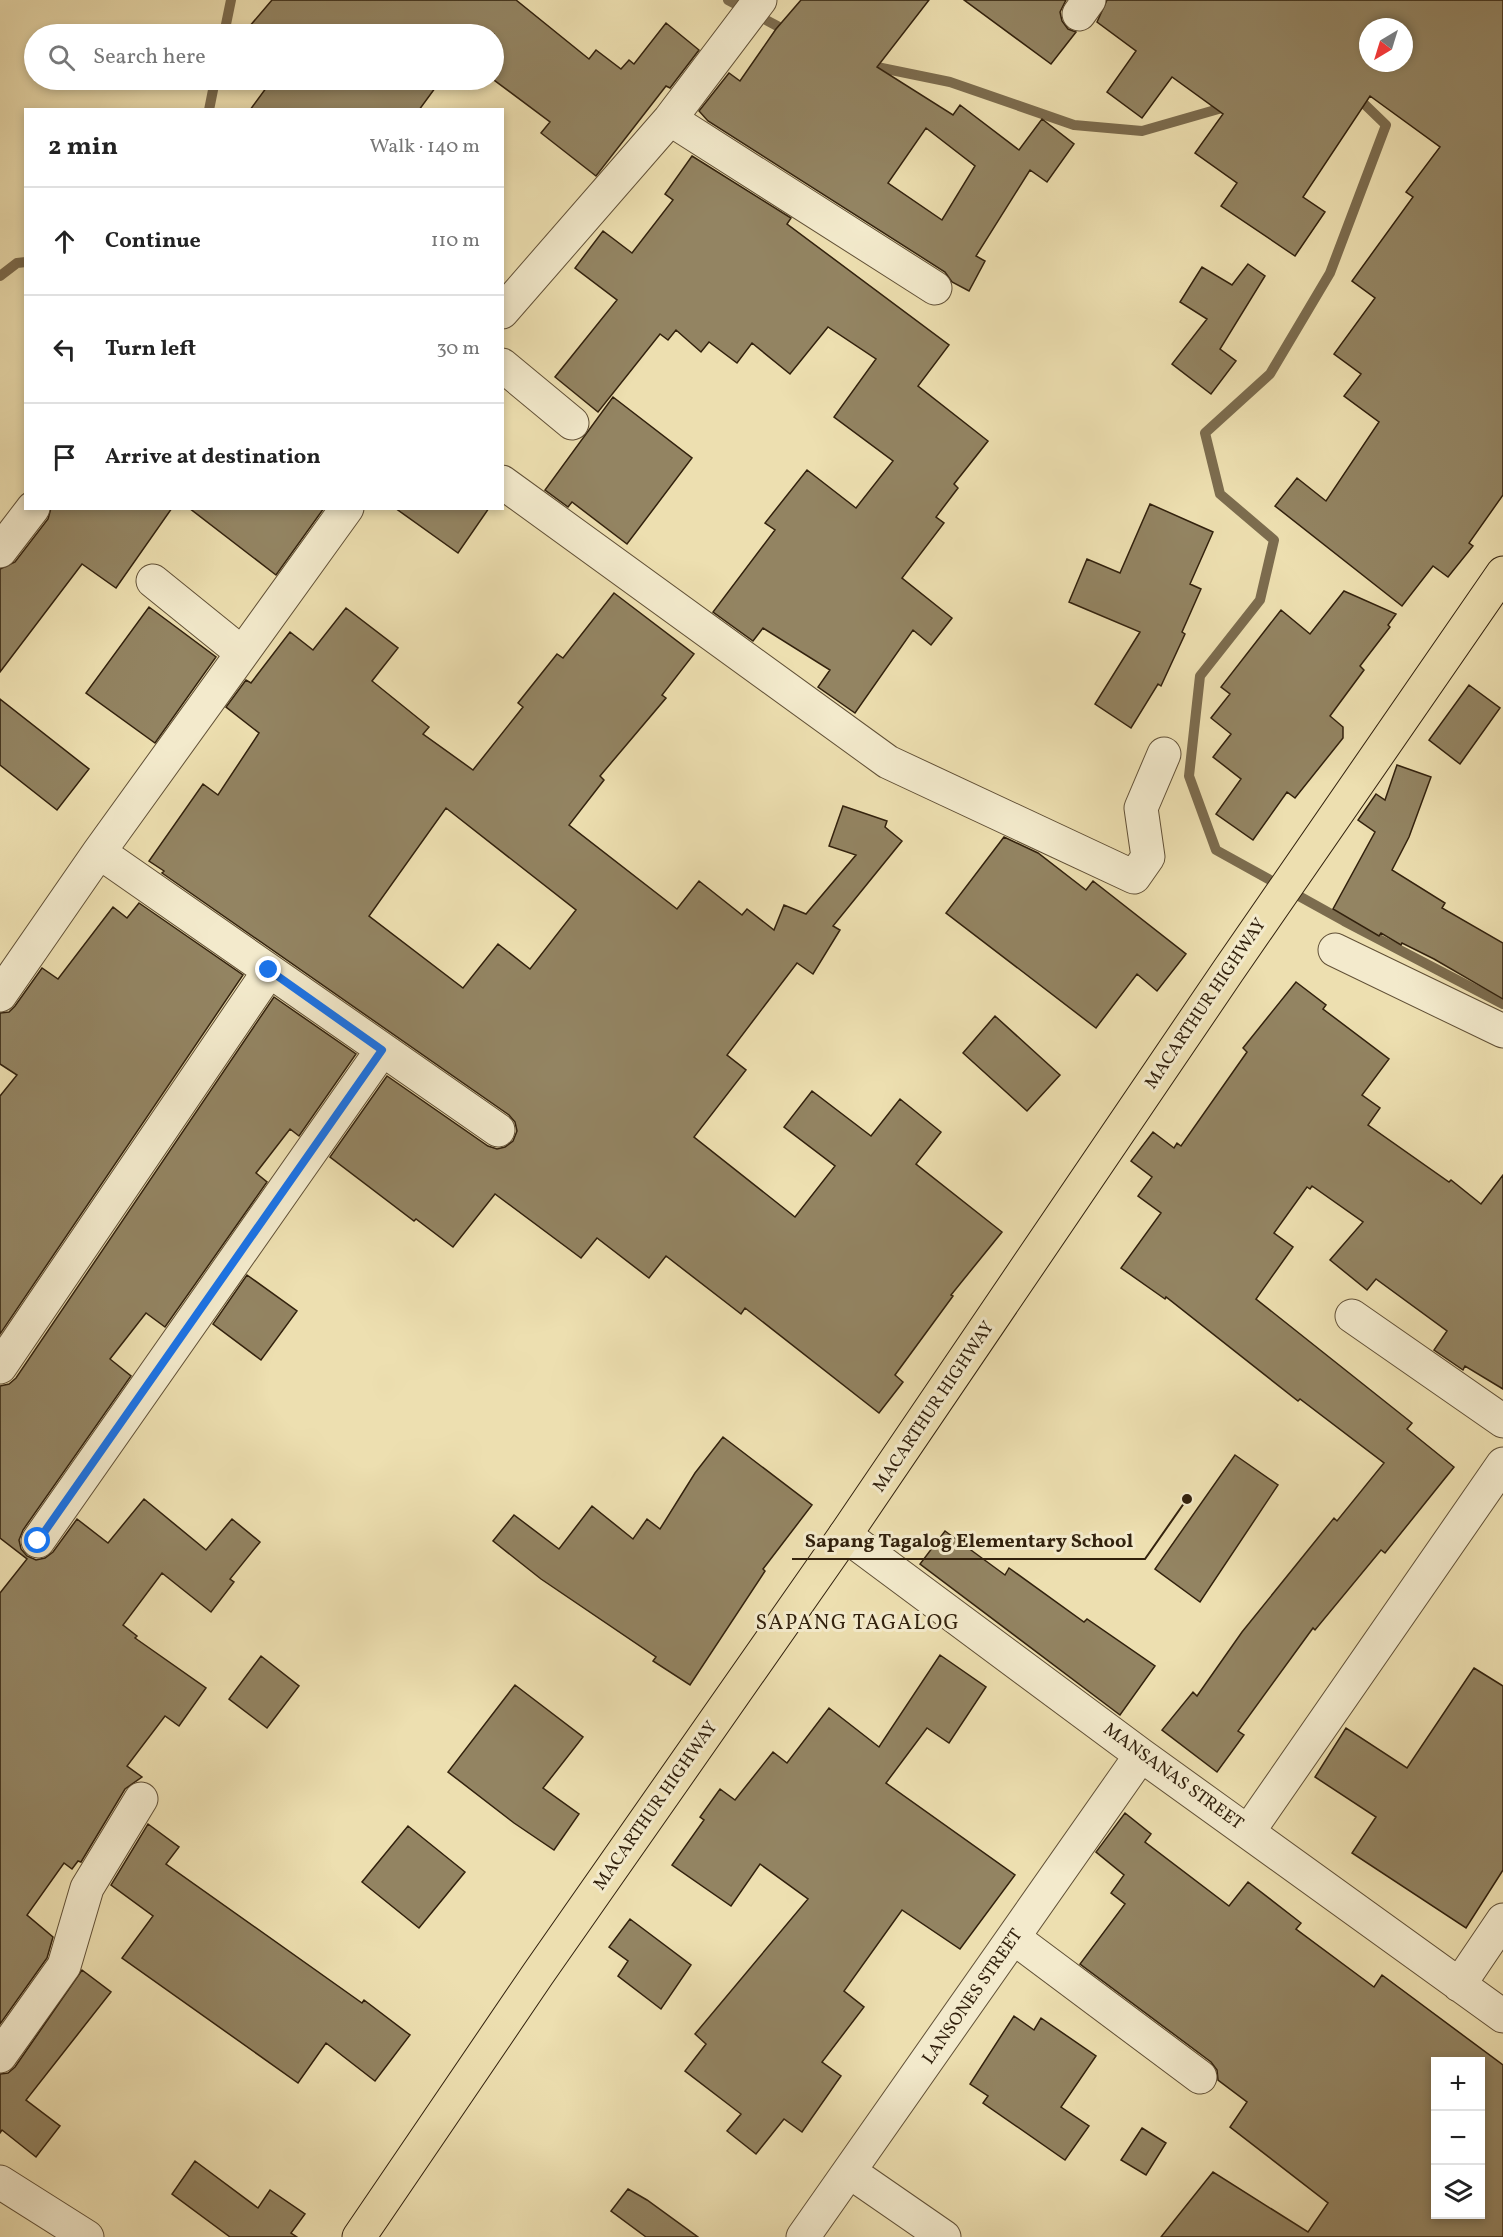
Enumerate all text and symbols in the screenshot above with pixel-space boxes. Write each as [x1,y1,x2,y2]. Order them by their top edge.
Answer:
north arrow [1359,18,1413,72]
search box [24,24,504,90]
icon: search [45,41,78,74]
text: Search here [93,42,206,73]
text: 2 min [48,129,118,165]
text: Walk · 140 m [370,133,480,161]
icon: ahead [48,225,81,258]
text: Continue [105,226,201,257]
text: 110 m [431,227,480,255]
icon: left [48,333,81,366]
text: Turn left [105,334,196,365]
text: 30 m [436,335,480,363]
icon: arrive [48,441,81,474]
text: Arrive at destination [105,442,321,473]
street label: MACARTHUR HIGHWAY [1139,914,1273,1094]
route end [255,956,281,982]
street label: MACARTHUR HIGHWAY [867,1317,1001,1497]
callout: Sapang Tagalog Elementary School [792,1521,1145,1559]
route start [24,1527,50,1553]
text: Sapang Tagalog Elementary School [805,1528,1133,1556]
district label: SAPANG TAGALOG [756,1609,960,1638]
street label: MACARTHUR HIGHWAY [588,1716,724,1896]
street label: MANSANAS STREET [1098,1718,1249,1837]
street label: LANSONES STREET [917,1924,1029,2070]
map controls [1431,2057,1485,2219]
button: + [1431,2057,1485,2111]
button: − [1431,2111,1485,2165]
button: layers [1431,2165,1485,2219]

